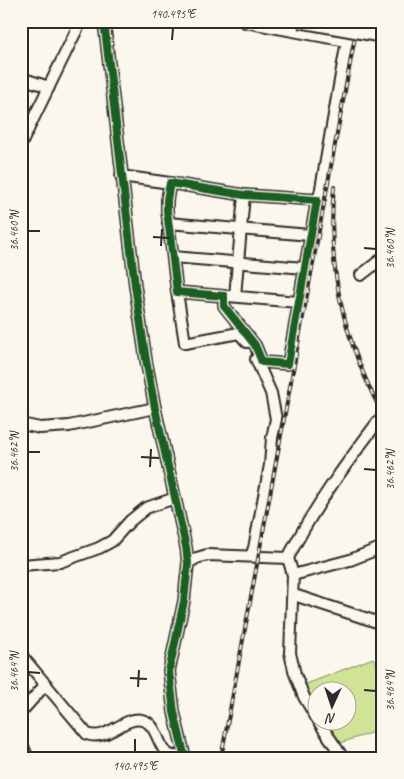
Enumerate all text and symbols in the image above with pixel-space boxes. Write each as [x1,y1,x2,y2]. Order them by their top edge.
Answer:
text: 140.495°E [151,6,197,22]
text: 36.460°N [6,209,22,251]
text: 36.460°N [382,227,398,269]
text: 36.462°N [6,430,22,472]
text: 36.462°N [382,448,398,490]
text: 36.464°N [6,650,22,692]
text: 36.464°N [382,669,398,711]
north arrow [306,682,356,732]
text: N [324,710,336,727]
text: 140.495°E [113,758,159,774]

